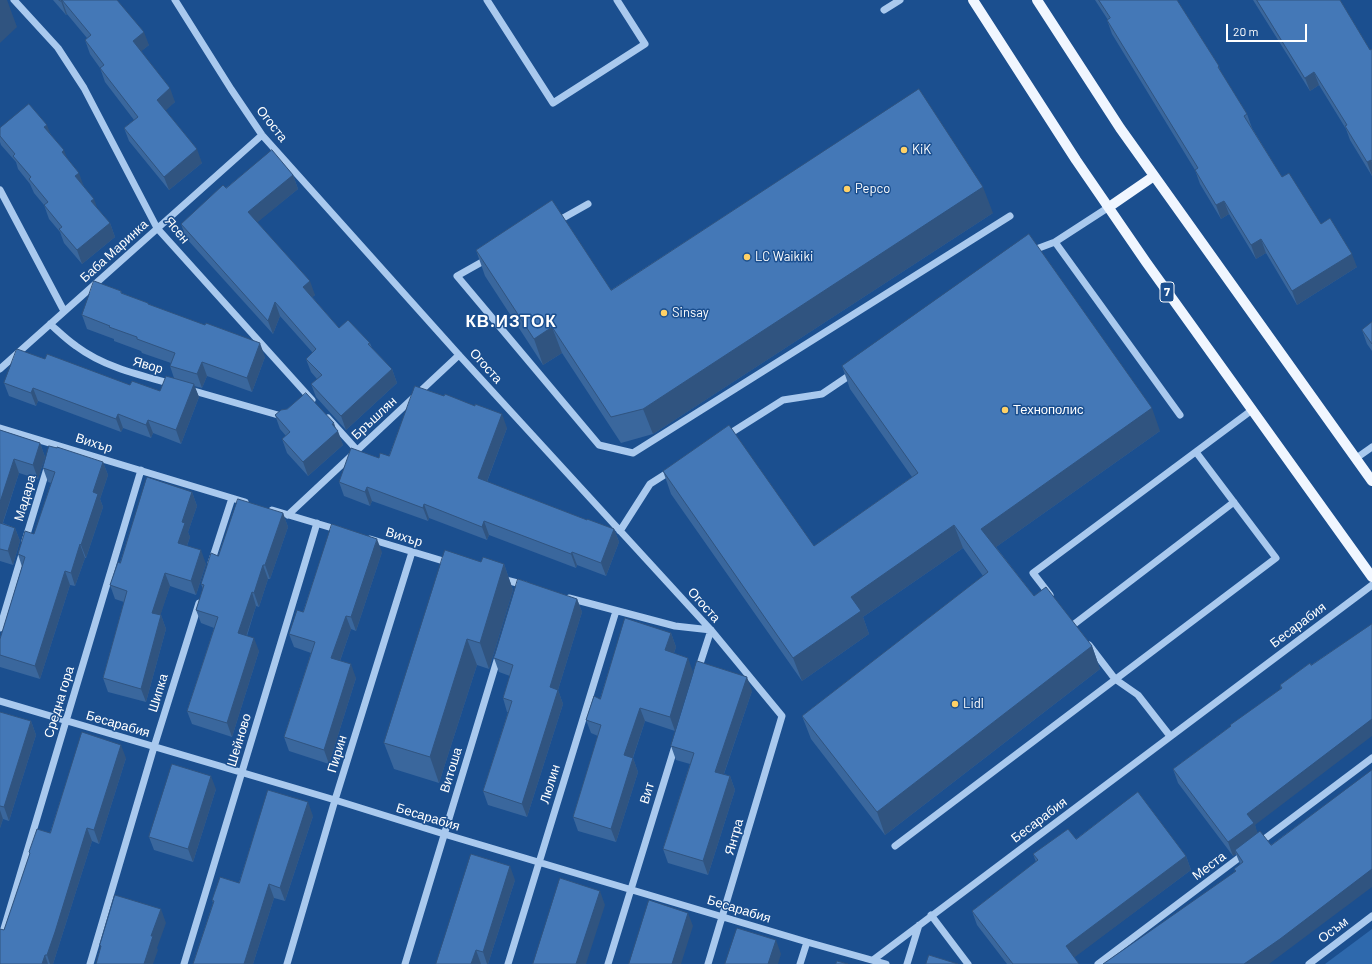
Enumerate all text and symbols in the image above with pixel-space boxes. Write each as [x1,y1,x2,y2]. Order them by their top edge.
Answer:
scale bar [1228,16,1309,42]
text: 20 m [1233,24,1259,38]
street label: Огоста [253,103,291,145]
place label: KiK [912,142,931,158]
marker: KiK [899,145,909,155]
place label: Pepco [855,181,890,197]
marker: Pepco [842,184,852,194]
street label: Ясен [161,213,193,247]
street label: Баба Маринка [77,216,151,286]
place label: LC Waikiki [755,249,813,265]
marker: LC Waikiki [742,252,752,262]
road number: 7 [1160,282,1174,302]
place label: Sinsay [672,305,709,321]
marker: Sinsay [659,308,669,318]
district label: КВ.ИЗТОК [465,311,557,331]
street label: Огоста [466,345,506,387]
street label: Явор [131,353,165,377]
street label: Бръшлян [348,393,400,443]
place label: Технополис [1013,402,1083,418]
marker: Технополис [1000,405,1010,415]
street label: Вихър [74,430,114,456]
street label: Мадара [11,473,39,523]
street label: Вихър [384,524,424,550]
street label: Огоста [684,584,724,626]
street label: Бесарабия [1267,599,1329,651]
street label: Средна гора [41,664,77,740]
street label: Шипка [145,672,171,714]
place label: Lidl [963,696,984,712]
marker: Lidl [950,699,960,709]
street label: Бесарабия [84,707,152,741]
street label: Шейново [224,712,254,768]
street label: Пирин [324,733,350,775]
street label: Витоша [437,745,465,795]
street label: Люлин [537,763,563,805]
street label: Вит [636,780,658,806]
street label: Бесарабия [1008,794,1070,846]
street label: Бесарабия [394,800,462,834]
street label: Янтра [721,817,747,857]
street label: Места [1189,848,1229,884]
street label: Бесарабия [705,892,773,926]
street label: Осъм [1315,914,1351,946]

